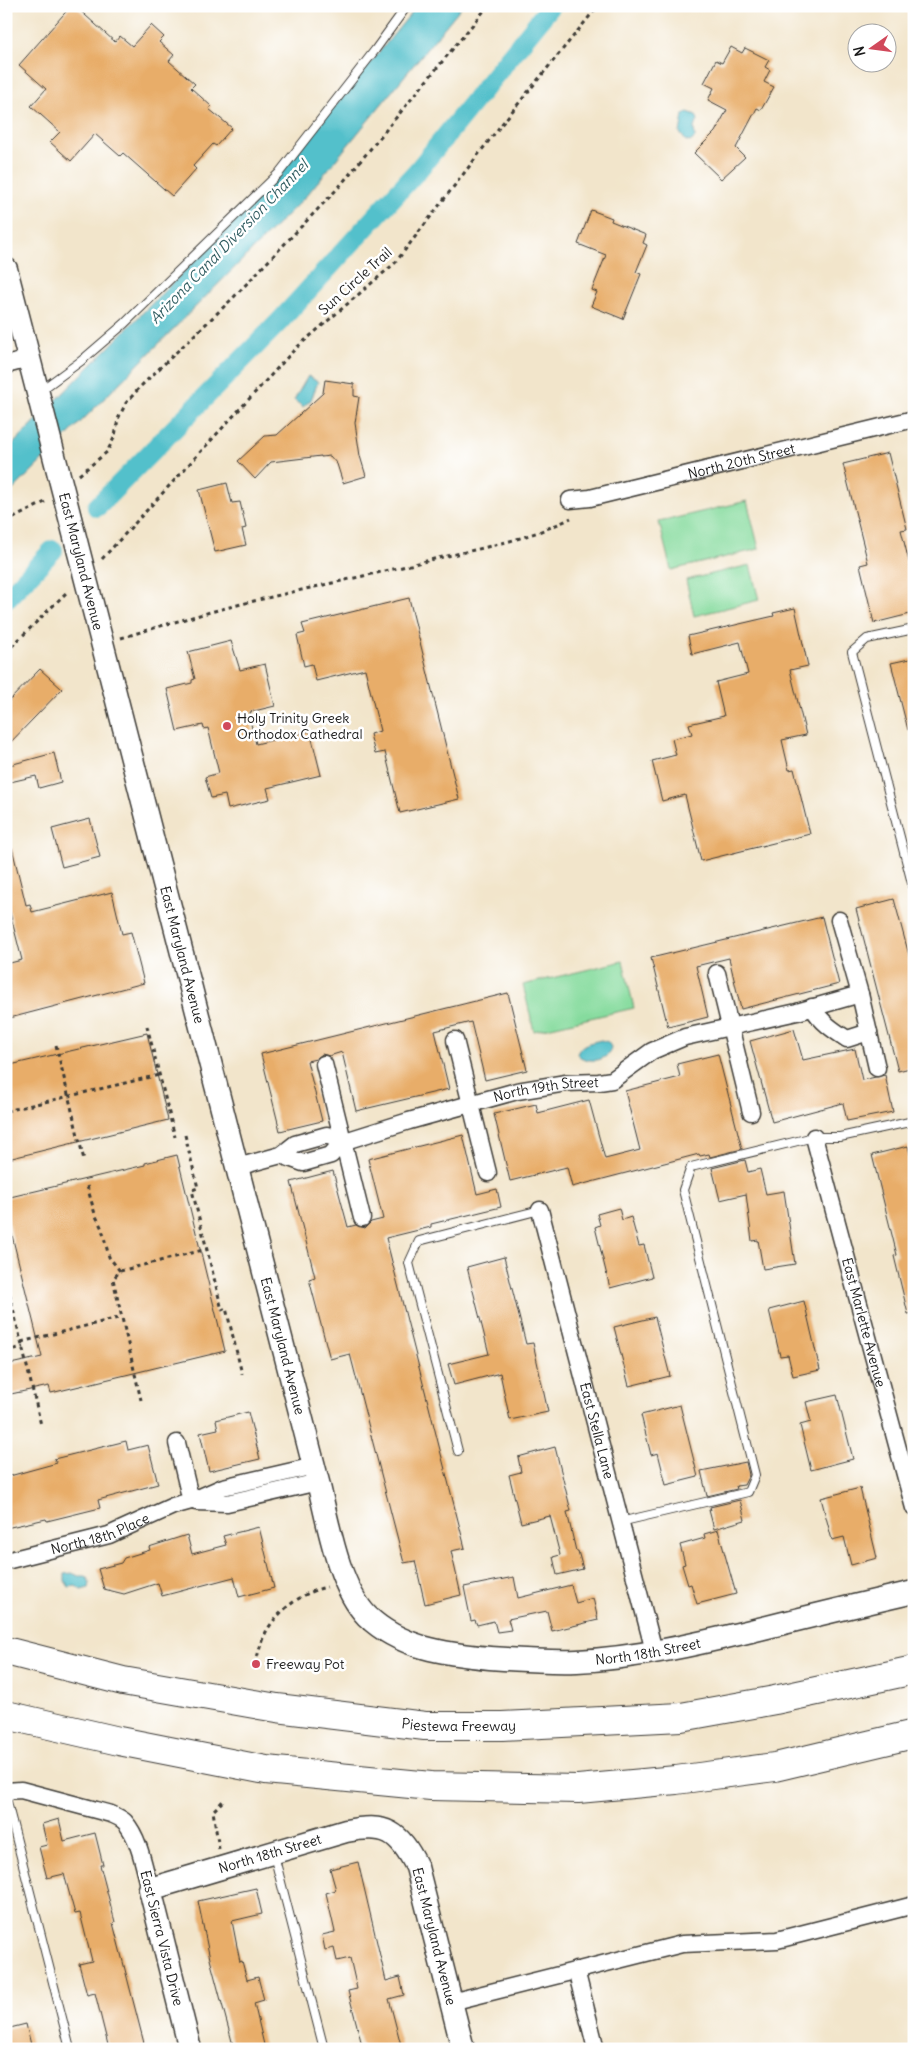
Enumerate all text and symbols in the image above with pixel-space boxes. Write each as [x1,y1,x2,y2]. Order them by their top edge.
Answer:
north arrow [848,22,898,72]
text: N [849,44,869,58]
water label: Arizona Canal Diversion Channel [145,154,314,327]
street label: Sun Circle Trail [315,243,395,319]
street label: North 20th Street [686,439,797,483]
street label: East Maryland Avenue [55,491,108,632]
place label: Holy Trinity Greek Orthodox Cathedral [237,709,363,743]
marker: Holy Trinity Greek Orthodox Cathedral [221,720,233,732]
street label: East Maryland Avenue [156,884,209,1025]
street label: North 19th Street [491,1073,599,1106]
street label: East Marlette Avenue [838,1256,890,1389]
street label: East Maryland Avenue [257,1275,309,1417]
street label: East Stella Lane [576,1381,618,1481]
street label: North 18th Place [49,1509,152,1558]
street label: North 18th Street [595,1634,703,1669]
place label: Freeway Pot [266,1655,345,1673]
marker: Freeway Pot [250,1658,262,1670]
street label: Piestewa Freeway [401,1714,517,1735]
street label: North 18th Street [216,1830,324,1877]
street label: East Maryland Avenue [408,1866,461,2007]
street label: East Sierra Vista Drive [136,1868,188,2008]

